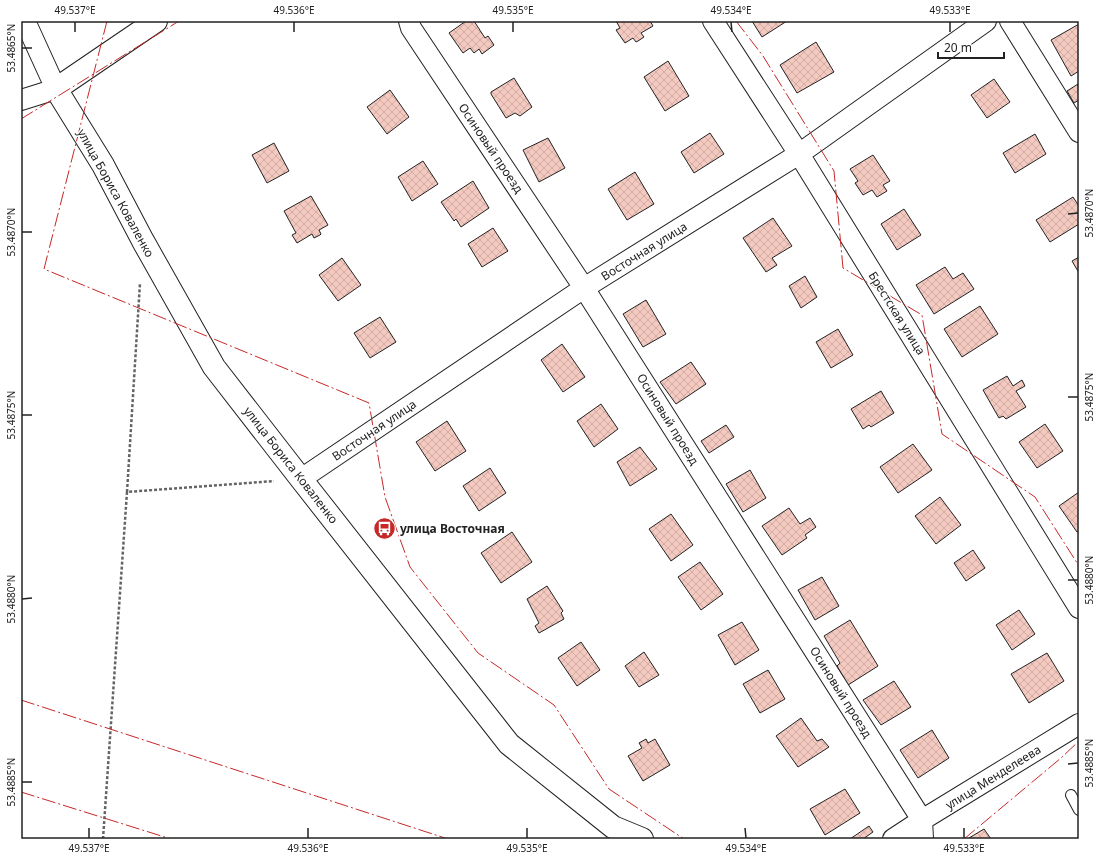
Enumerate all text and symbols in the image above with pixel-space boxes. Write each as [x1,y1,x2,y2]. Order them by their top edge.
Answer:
text: 49.537°E [54,3,96,17]
text: 49.536°E [273,3,315,17]
text: 49.535°E [492,3,534,17]
text: 49.534°E [710,3,752,17]
text: 49.533°E [929,3,971,17]
text: 53.4865°N [4,24,18,72]
scale bar [938,34,1004,60]
text: 20 m [944,39,972,56]
street label: Осиновый проезд [455,100,528,197]
street label: улица Бориса Коваленко [74,126,158,260]
text: 53.4870°N [1082,189,1096,237]
text: 53.4870°N [4,208,18,256]
street label: Восточная улица [598,218,690,284]
street label: Брестская улица [865,268,929,358]
street label: Осиновый проезд [633,370,703,469]
text: 53.4875°N [1082,373,1096,421]
text: 53.4875°N [4,391,18,439]
street label: Восточная улица [328,395,420,465]
street label: улица Бориса Коваленко [240,403,342,527]
bus stop icon: улица Восточная [372,515,398,541]
place label: улица Восточная [399,520,505,537]
text: 53.4880°N [1082,556,1096,604]
text: 53.4880°N [4,575,18,623]
street label: Осиновый проезд [806,643,876,742]
text: 53.4885°N [1082,739,1096,787]
street label: улица Менделеева [942,741,1044,813]
text: 53.4885°N [4,758,18,806]
text: 49.537°E [68,841,110,855]
text: 49.536°E [287,841,329,855]
text: 49.535°E [506,841,548,855]
text: 49.534°E [725,841,767,855]
text: 49.533°E [943,841,985,855]

